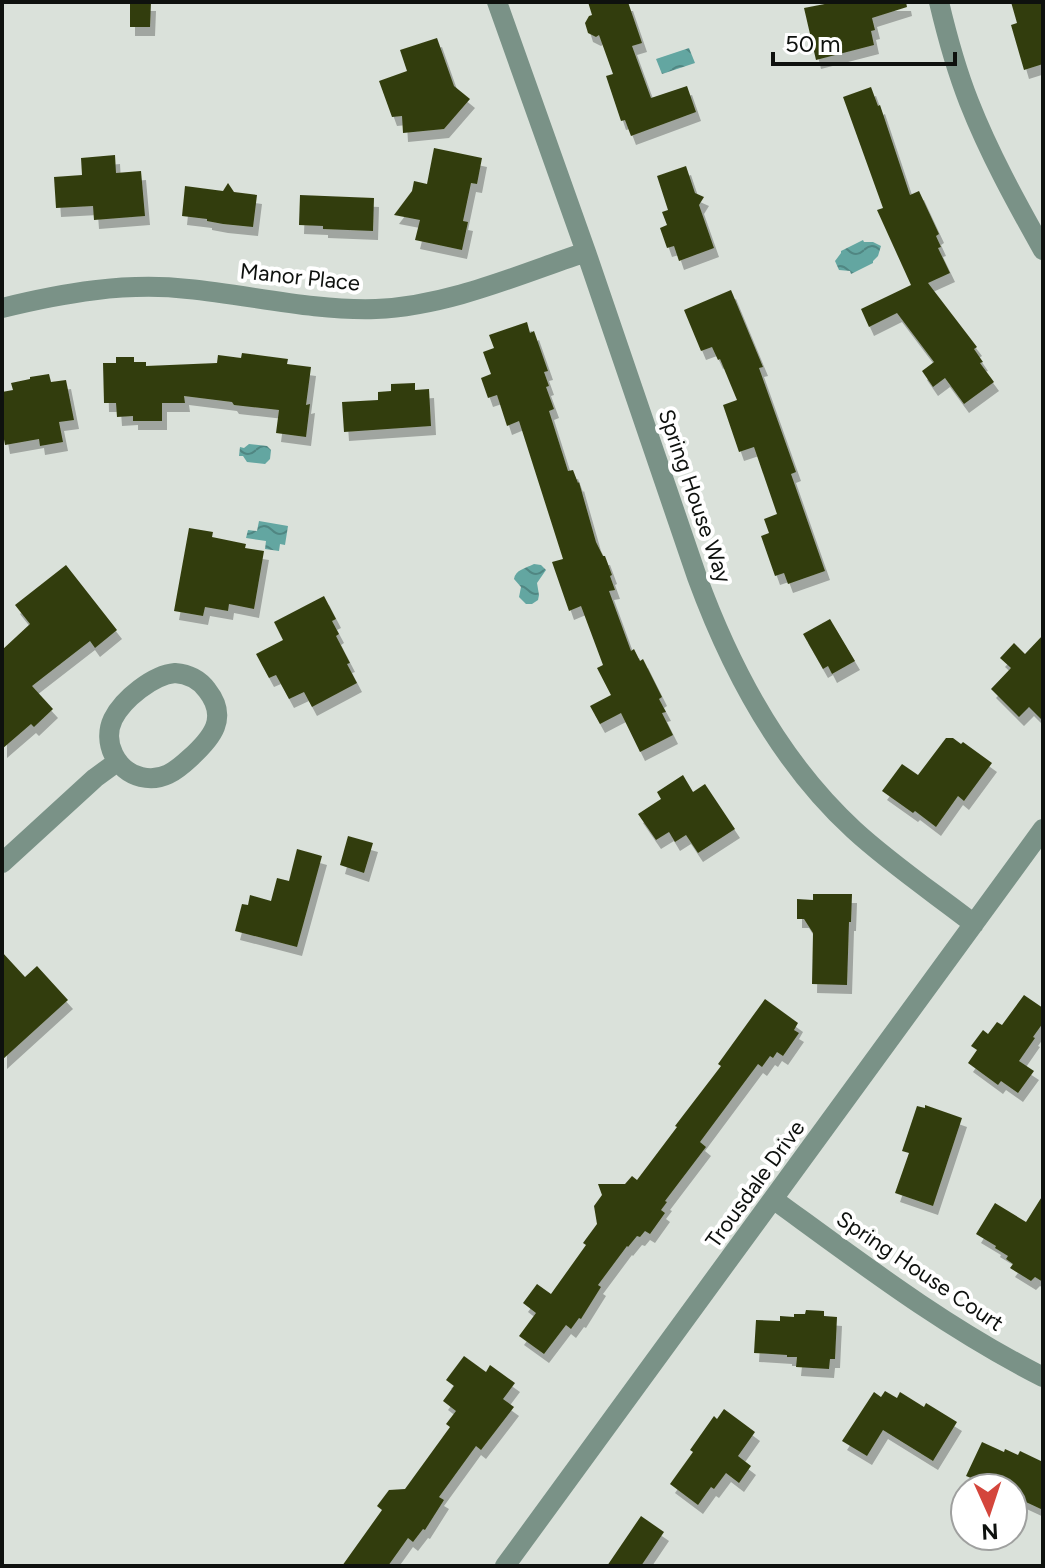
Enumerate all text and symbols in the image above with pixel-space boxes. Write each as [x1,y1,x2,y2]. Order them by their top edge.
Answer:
scale bar [773,16,955,66]
text: 50 m [785,29,841,58]
street label: Manor Place [239,257,361,297]
street label: Spring House Way [653,406,737,587]
street label: Trousdale Drive [700,1115,810,1253]
street label: Spring House Court [831,1205,1009,1337]
north arrow [949,1472,1029,1552]
text: N [981,1518,999,1545]

